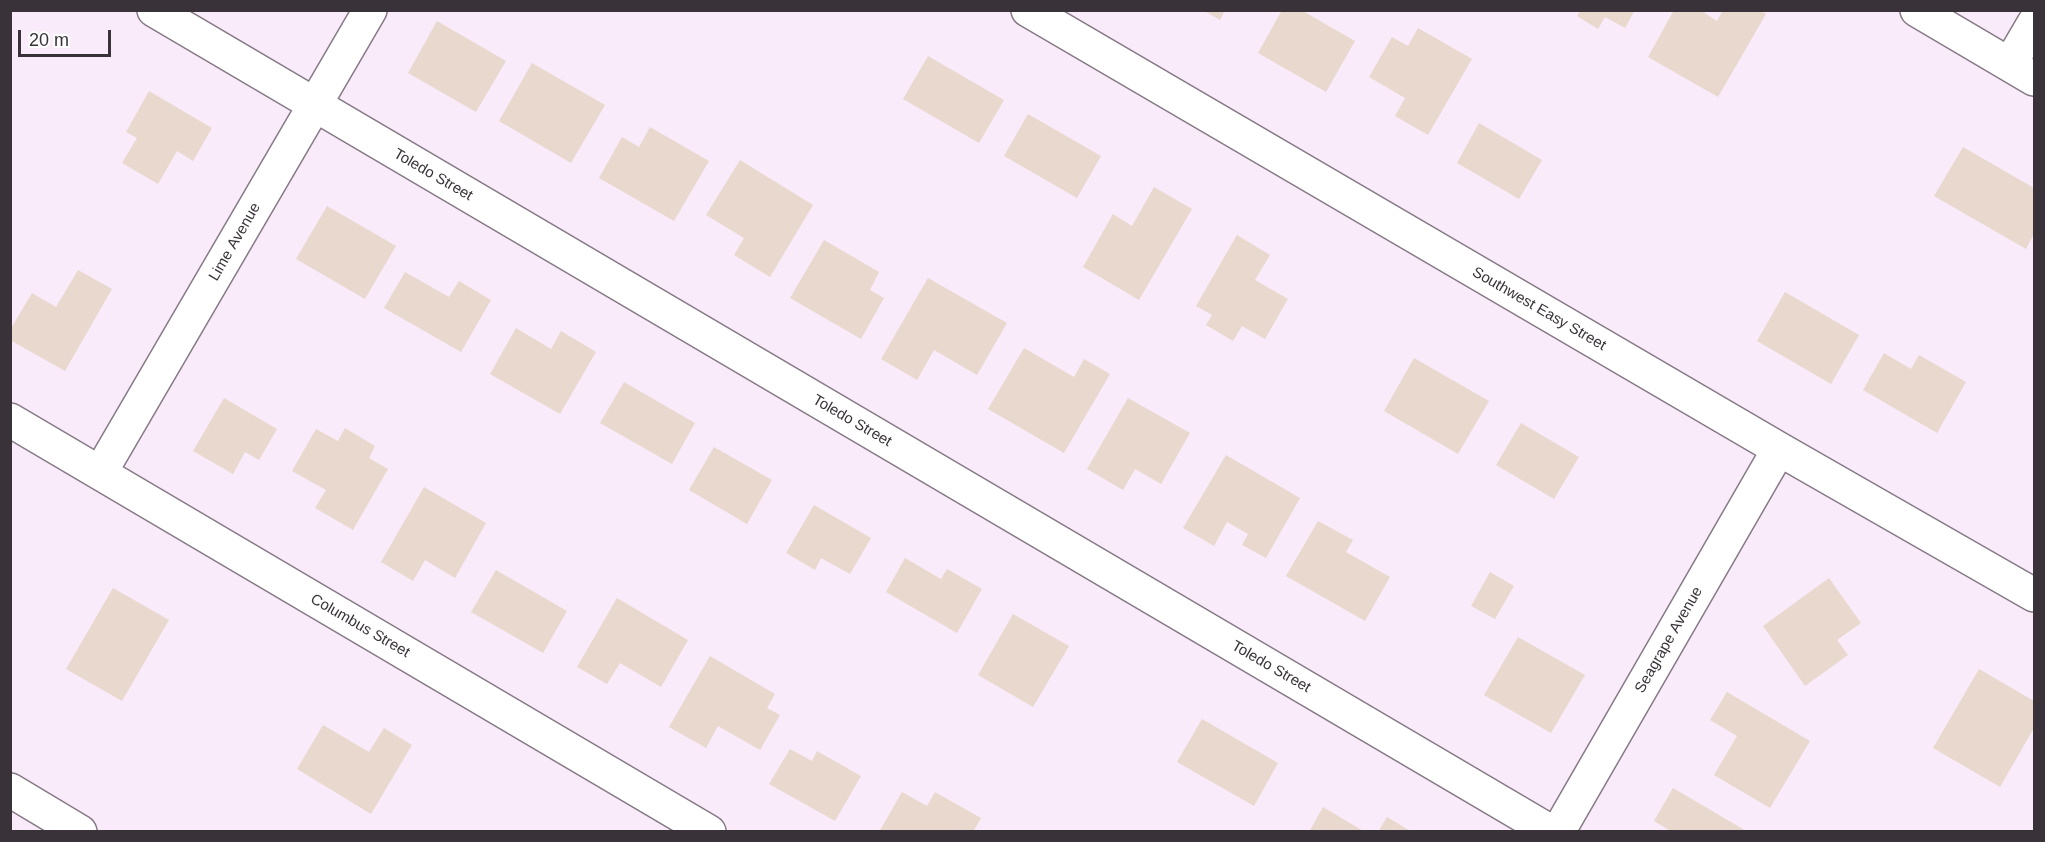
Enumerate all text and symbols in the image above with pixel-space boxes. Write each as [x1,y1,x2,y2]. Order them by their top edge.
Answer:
scale bar [21,18,114,56]
text: 20 m [29,30,69,50]
street label: Toledo Street [390,145,476,205]
street label: Lime Avenue [205,200,265,284]
street label: Southwest Easy Street [1469,263,1609,355]
street label: Toledo Street [809,391,895,451]
street label: Seagrape Avenue [1631,584,1707,696]
street label: Columbus Street [307,590,413,662]
street label: Toledo Street [1228,637,1314,697]

